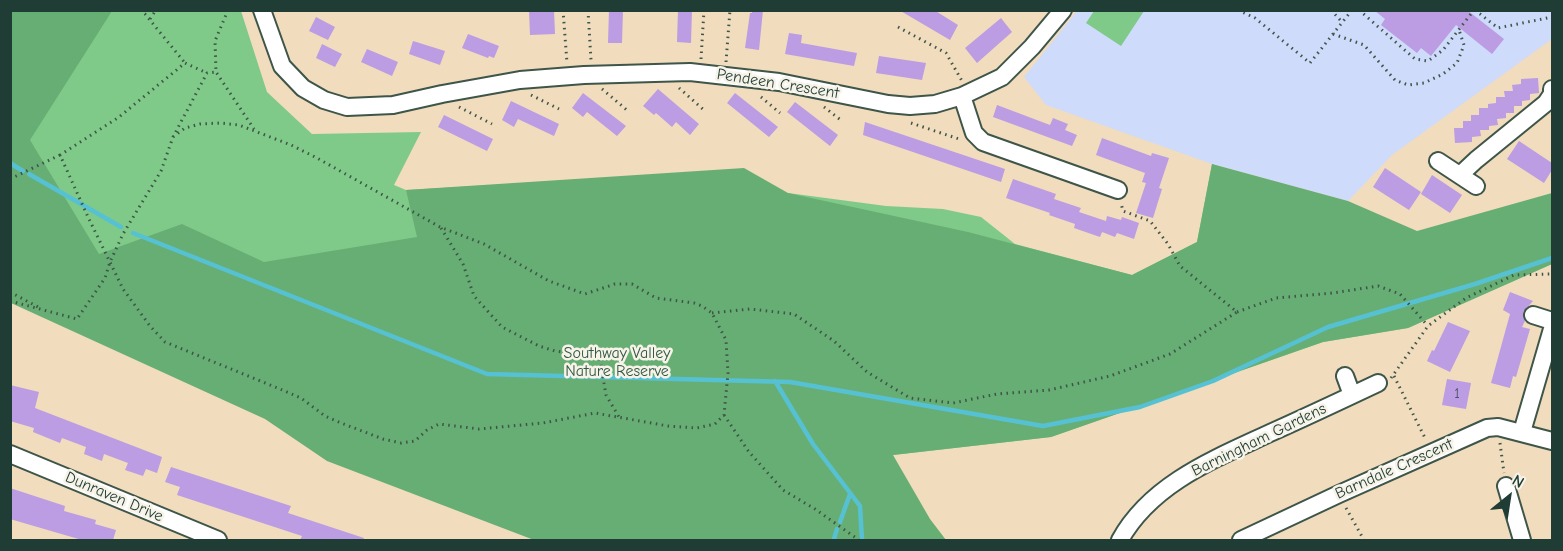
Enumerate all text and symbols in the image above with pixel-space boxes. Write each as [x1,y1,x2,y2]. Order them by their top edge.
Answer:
street label: Pendeen Crescent [716,65,840,103]
park label: Southway Valley Nature Reserve [564,343,670,381]
house number: 1 [1454,386,1460,402]
street label: Barningham Gardens [1189,399,1329,481]
street label: Barndale Crescent [1332,434,1456,504]
north arrow [1479,467,1539,527]
street label: Dunraven Drive [62,468,166,526]
text: N [1509,471,1527,492]

